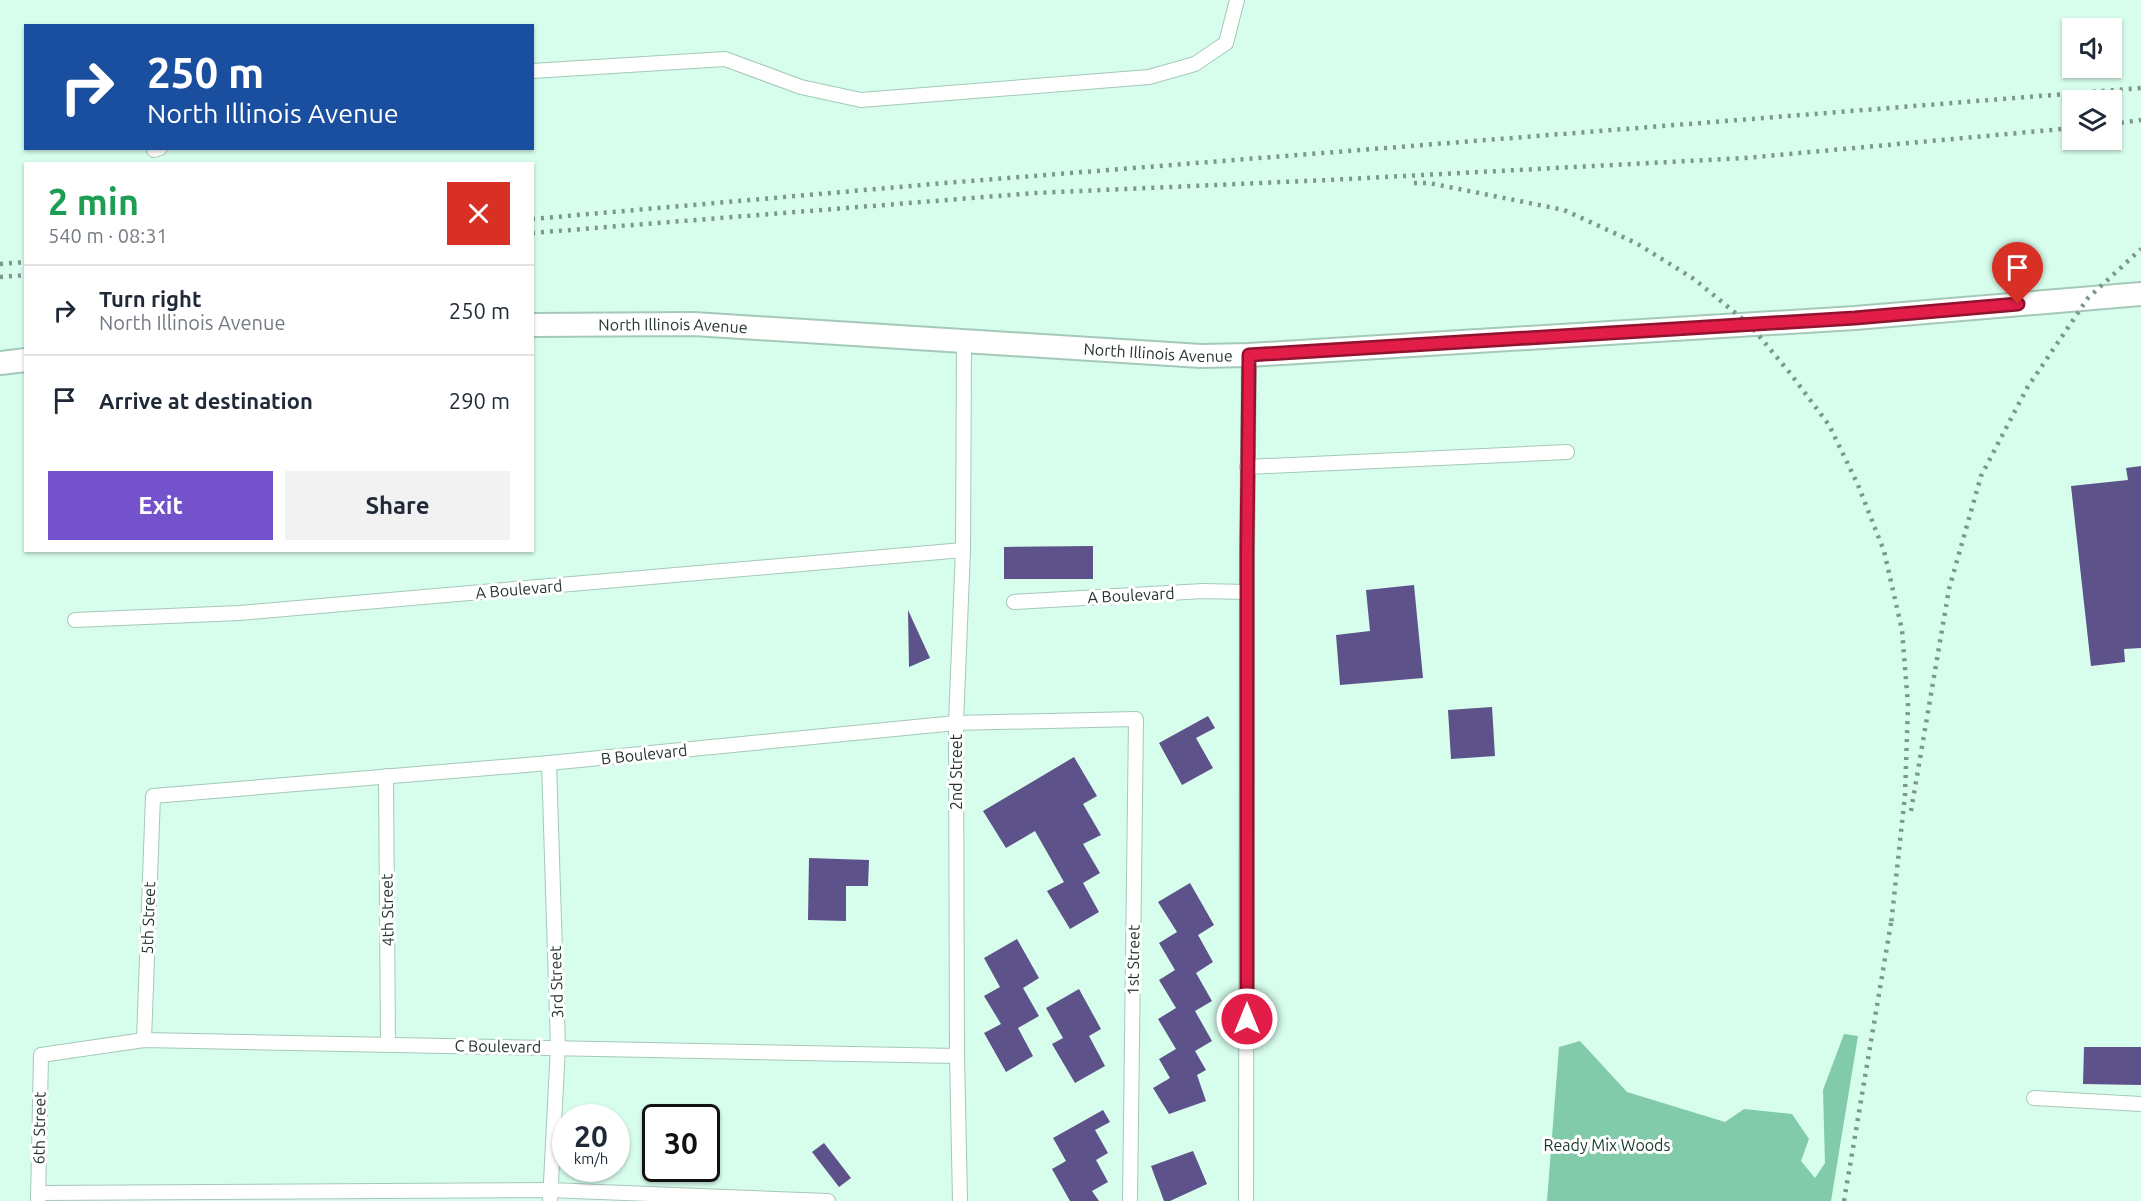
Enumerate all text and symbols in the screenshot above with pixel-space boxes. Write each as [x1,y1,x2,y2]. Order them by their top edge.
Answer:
map controls [2062,18,2122,150]
button: sound [2062,18,2122,78]
icon: right [48,48,126,126]
text: 250 m [147,49,264,96]
button: layers [2062,90,2122,150]
text: North Illinois Avenue [147,98,399,128]
text: 2 min [48,181,139,222]
button: close [447,182,510,245]
text: 540 m · 08:31 [48,224,168,247]
pin [1992,242,2043,304]
icon: arrive [2001,251,2034,284]
text: Turn right [99,286,201,311]
icon: right [48,294,81,327]
text: 250 m [449,298,510,323]
text: North Illinois Avenue [99,311,286,334]
street label: North Illinois Avenue [598,315,748,336]
street label: North Illinois Avenue [1083,340,1233,365]
icon: arrive [48,384,81,417]
text: Arrive at destination [99,388,313,413]
text: 290 m [449,388,510,413]
button: Exit [48,471,273,540]
button: Share [285,471,510,540]
street label: A Boulevard [475,576,563,602]
street label: A Boulevard [1087,584,1175,606]
street label: 2nd Street [947,733,965,810]
street label: B Boulevard [600,741,688,767]
street label: 4th Street [377,873,397,947]
street label: 5th Street [138,881,158,955]
street label: 1st Street [1123,924,1143,995]
street label: 3rd Street [546,945,566,1019]
position arrow [1215,987,1279,1051]
street label: C Boulevard [455,1036,541,1056]
street label: 6th Street [29,1091,49,1165]
speed limit sign: 30 [642,1104,720,1182]
text: 20 [574,1119,608,1153]
park label: Ready Mix Woods [1544,1136,1670,1154]
text: km/h [574,1150,608,1167]

